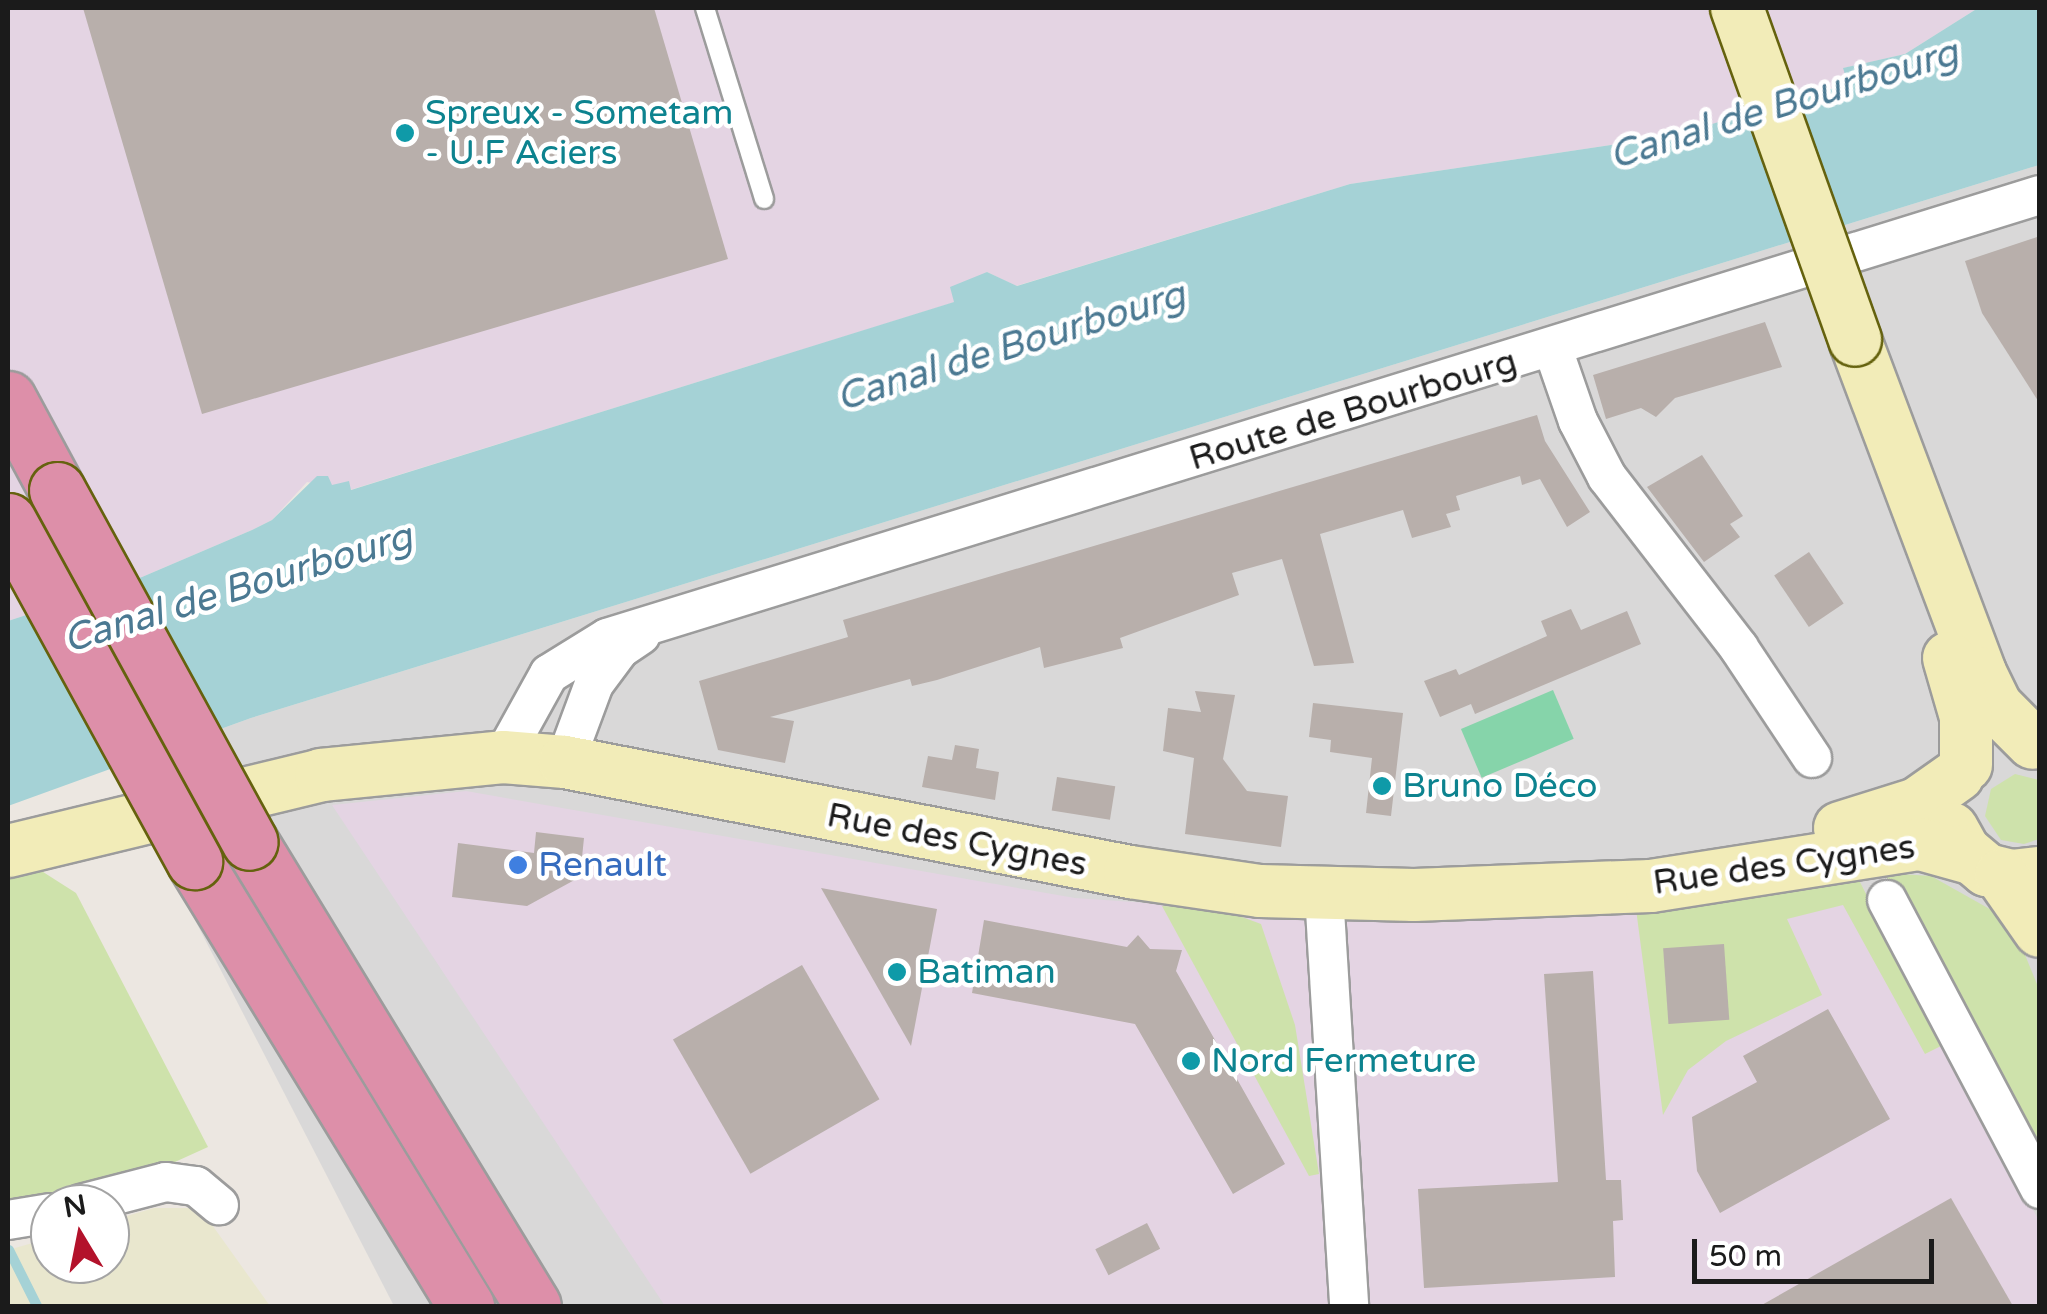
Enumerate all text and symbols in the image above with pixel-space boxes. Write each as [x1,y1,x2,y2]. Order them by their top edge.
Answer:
water label: Canal de Bourbourg [1604,30,1964,180]
place label: Spreux - Sometam - U.F Aciers [425,92,733,174]
marker: Spreux - Sometam - U.F Aciers [394,122,416,144]
water label: Canal de Bourbourg [831,272,1191,422]
street label: Route de Bourbourg [1184,340,1522,480]
water label: Canal de Bourbourg [58,514,418,664]
place label: Bruno Déco [1402,765,1598,807]
marker: Bruno Déco [1371,775,1393,797]
street label: Rue des Cygnes [823,794,1091,886]
street label: Rue des Cygnes [1650,826,1918,904]
place label: Renault [538,844,667,886]
marker: Renault [507,854,529,876]
place label: Batiman [917,951,1056,993]
marker: Batiman [886,961,908,983]
place label: Nord Fermeture [1211,1040,1476,1082]
marker: Nord Fermeture [1180,1050,1202,1072]
north arrow [30,1184,130,1284]
text: N [61,1188,89,1225]
scale bar [1697,1219,1940,1281]
text: 50 m [1709,1238,1782,1275]

